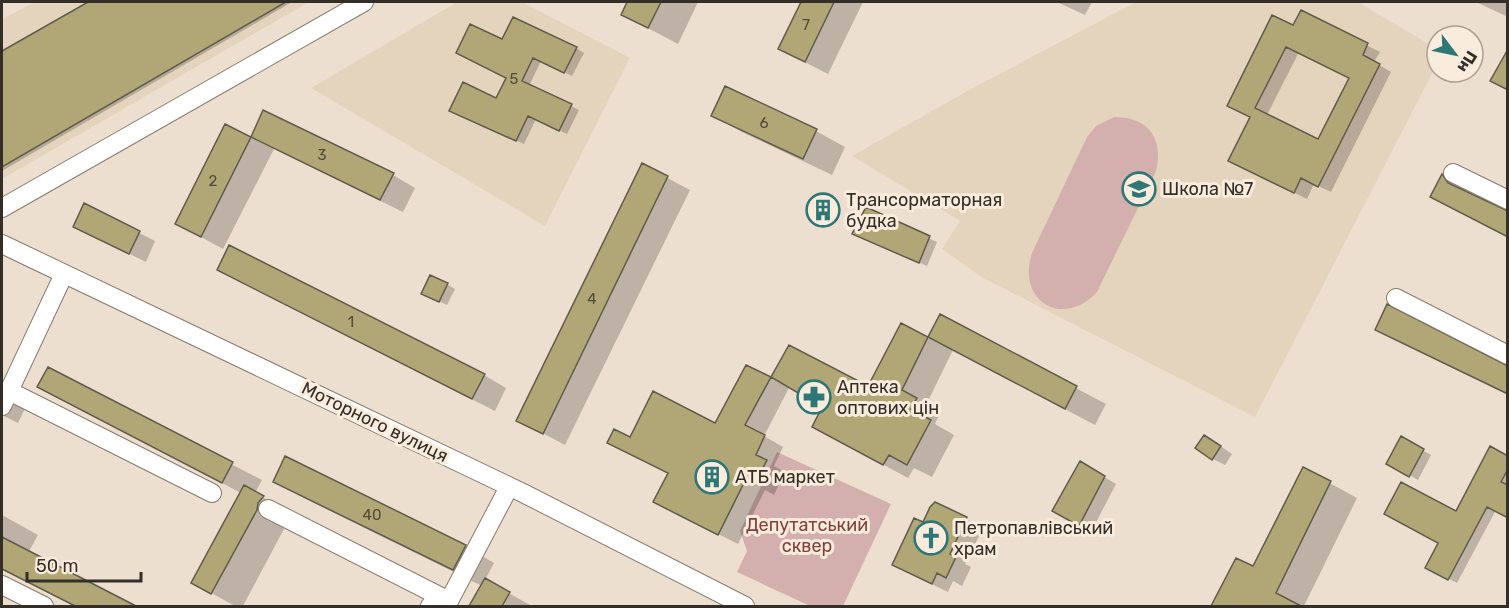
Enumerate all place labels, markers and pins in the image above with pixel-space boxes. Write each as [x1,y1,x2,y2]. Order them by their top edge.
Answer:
school or university icon: Школа №7 [1121,171,1157,207]
place label: Школа №7 [1162,178,1253,200]
place label: Трансорматорная будка [846,189,1002,232]
building icon: Трансорматорная будка [805,192,841,228]
place label: Аптека оптових цін [837,376,939,419]
pharmacy icon: Аптека оптових цін [796,379,832,415]
building icon: АТБ маркет [694,459,730,495]
place label: АТБ маркет [735,466,835,488]
place label: Петропавлівський храм [954,517,1113,560]
church icon: Петропавлівський храм [913,520,949,556]

